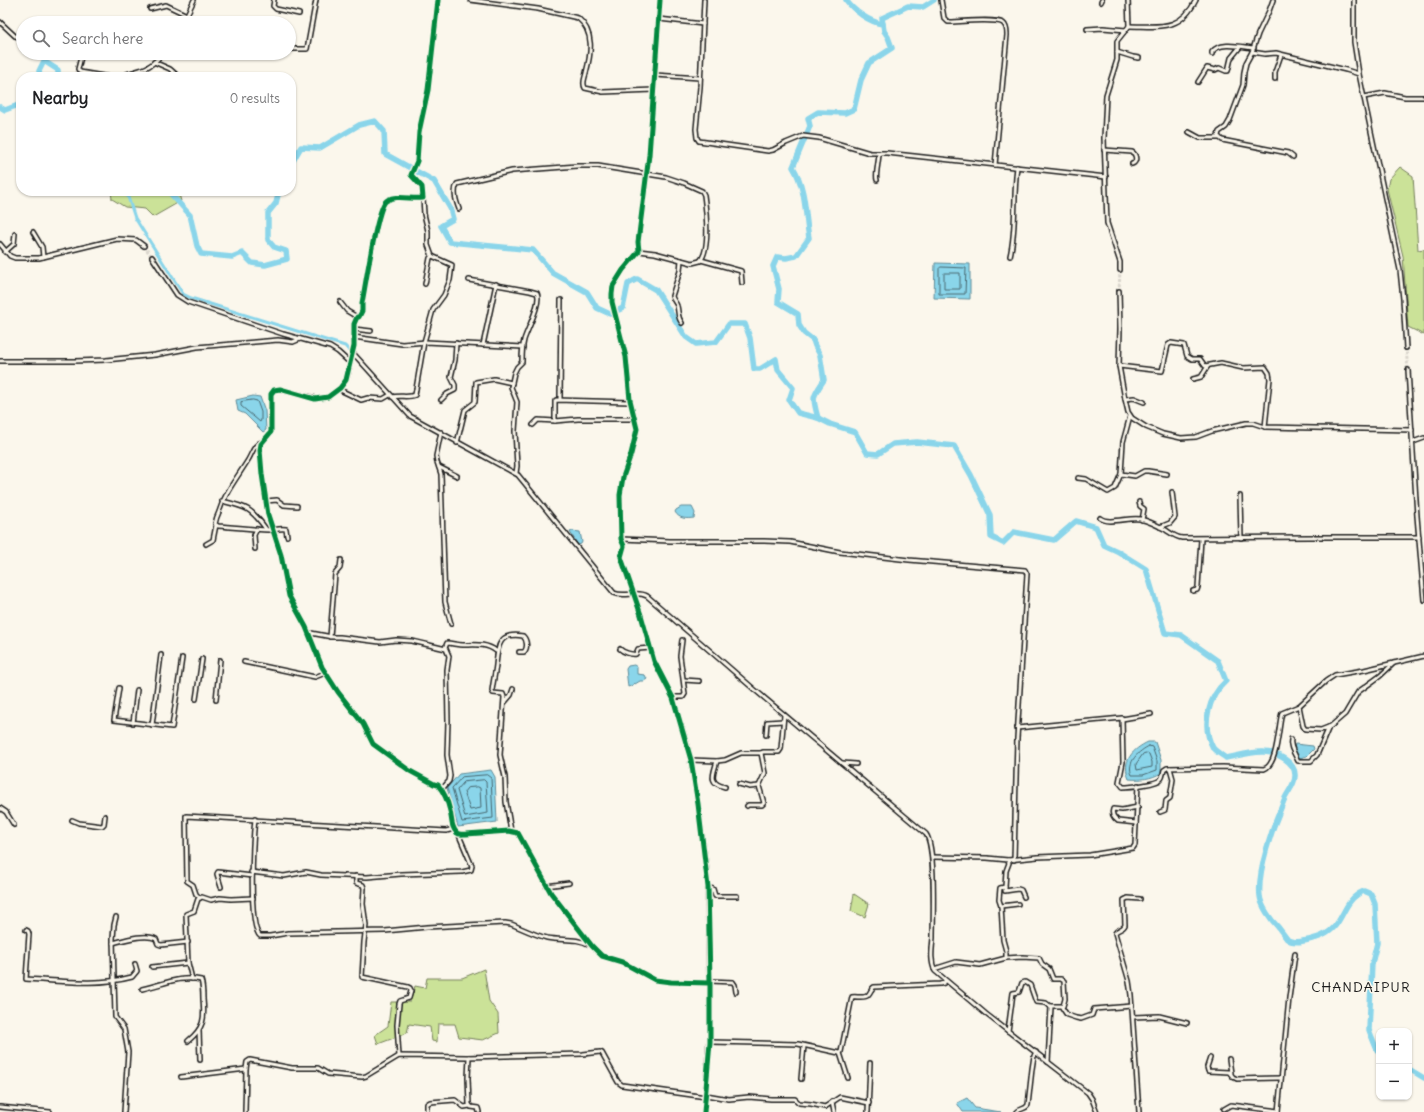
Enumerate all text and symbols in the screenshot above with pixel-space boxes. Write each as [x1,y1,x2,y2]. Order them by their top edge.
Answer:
search box [16,16,296,60]
icon: search [30,27,52,49]
text: Search here [62,29,143,48]
text: Nearby [32,87,88,109]
text: 0 results [230,90,280,107]
district label: CHANDAIPUR [1311,978,1411,996]
map controls [1376,1028,1412,1100]
button: + [1376,1028,1412,1064]
button: − [1376,1064,1412,1100]

